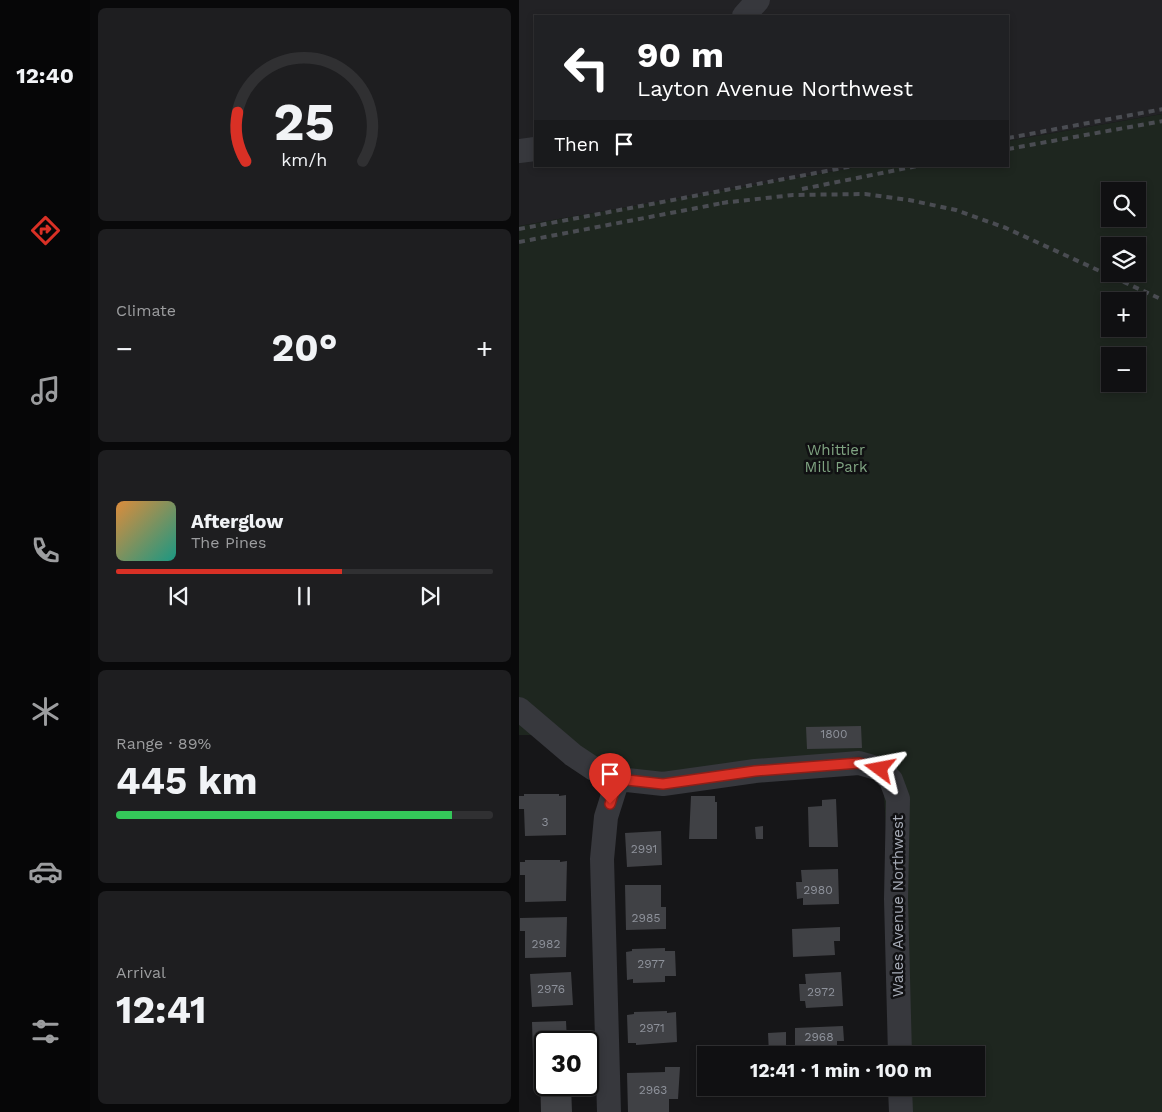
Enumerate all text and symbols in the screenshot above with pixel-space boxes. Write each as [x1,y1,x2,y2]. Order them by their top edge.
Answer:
text: 90 m [637,34,724,76]
icon: left [554,35,619,100]
text: 12:40 [16,63,74,88]
text: Layton Avenue Northwest [637,76,913,101]
text: 25 [274,92,335,153]
icon: arrive [610,130,638,158]
text: Then [554,133,600,156]
text: km/h [281,149,328,170]
map controls [1101,182,1146,392]
button: search [1101,182,1146,227]
icon: directions [28,213,63,248]
button: layers [1101,237,1146,282]
button: + [1101,292,1146,337]
text: Climate [116,301,176,320]
text: 20° [272,326,337,370]
text: − [116,332,133,365]
text: + [476,332,493,365]
button: − [1101,347,1146,392]
icon: music [28,373,63,408]
park label: Whittier Mill Park [805,441,868,476]
text: Afterglow [191,510,283,533]
icon: phone [28,533,63,568]
text: The Pines [191,533,267,552]
icon: previous [165,582,193,610]
icon: pause [290,582,318,610]
icon: next [416,582,444,610]
icon: climate [28,694,63,729]
house number: 1800 [820,727,848,741]
text: Range · 89% [116,734,211,753]
position arrow [853,742,905,794]
pin [589,753,631,804]
text: 445 km [116,759,258,803]
icon: arrive [596,760,624,788]
street label: Wales Avenue Northwest [889,814,907,997]
house number: 3 [542,815,549,829]
house number: 2991 [631,842,657,856]
icon: car [28,854,63,889]
house number: 2980 [803,883,833,897]
house number: 2985 [632,911,660,925]
house number: 2982 [532,937,560,951]
house number: 2977 [637,957,665,971]
text: Arrival [116,963,166,982]
house number: 2976 [537,982,565,996]
house number: 2972 [807,985,835,999]
text: 12:41 [116,988,207,1032]
icon: filters [28,1014,63,1049]
house number: 2971 [639,1021,665,1035]
house number: 2968 [804,1030,834,1044]
speed limit sign: 30 [534,1031,599,1096]
text: 12:41 · 1 min · 100 m [750,1059,932,1082]
house number: 2963 [639,1083,667,1097]

